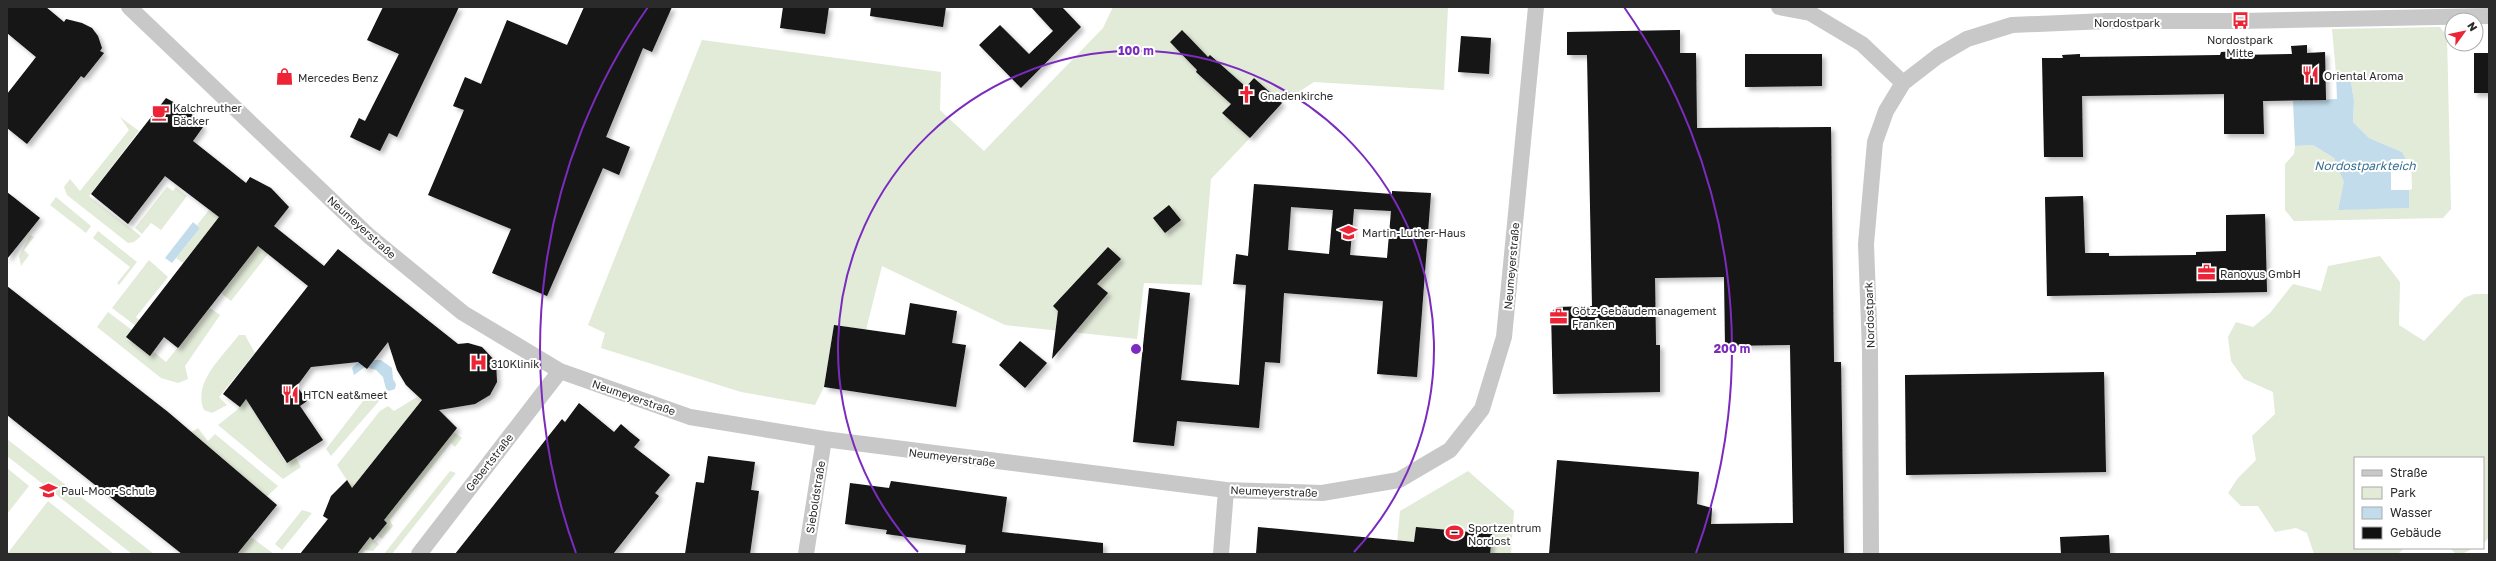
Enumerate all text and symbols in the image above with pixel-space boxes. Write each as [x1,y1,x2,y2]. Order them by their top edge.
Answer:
bus stop icon: Nordostpark Mitte [2230,11,2250,31]
north arrow [2444,12,2484,52]
street label: Nordostpark [2094,16,2160,29]
text: N [2465,19,2481,33]
place label: Nordostpark Mitte [2207,33,2273,59]
text: 100 m [1118,43,1154,58]
restaurant icon: Oriental Aroma [2301,65,2321,85]
shop icon: Mercedes Benz [275,67,295,87]
place label: Oriental Aroma [2324,69,2403,82]
place label: Mercedes Benz [298,71,379,84]
church icon: Gnadenkirche [1237,85,1257,105]
place label: Gnadenkirche [1260,89,1333,102]
place label: Kalchreuther Bäcker [173,101,243,127]
cafe icon: Kalchreuther Bäcker [150,103,170,123]
water label: Nordostparkteich [2314,158,2416,173]
street label: Neumeyerstraße [325,193,399,261]
school or university icon: Martin-Luther-Haus [1339,222,1359,242]
street label: Neumeyerstraße [1501,222,1521,310]
place label: Martin-Luther-Haus [1362,226,1466,239]
office icon: Ranovus GmbH [2197,263,2217,283]
place label: Ranovus GmbH [2220,267,2301,280]
street label: Nordostpark [1861,282,1877,348]
place label: Götz-Gebäudemanagement Franken [1572,304,1717,330]
office icon: Götz-Gebäudemanagement Franken [1549,306,1569,326]
text: 200 m [1714,341,1750,356]
centre of rings [1129,342,1143,356]
hospital icon: 310Klinik [468,353,488,373]
place label: 310Klinik [491,357,539,370]
street label: Neumeyerstraße [591,377,677,417]
restaurant icon: HTCN eat&meet [280,384,300,404]
place label: HTCN eat&meet [303,388,388,401]
street label: Gebertstraße [462,431,516,493]
street label: Neumeyerstraße [908,445,996,469]
legend [2354,457,2484,549]
street label: Sieboldstraße [803,460,827,534]
text: Straße [2390,465,2428,480]
school or university icon: Paul-Moor-Schule [38,480,58,500]
street label: Neumeyerstraße [1230,483,1318,499]
place label: Paul-Moor-Schule [61,484,155,497]
text: Park [2390,485,2416,500]
text: Wasser [2390,505,2433,520]
place label: Sportzentrum Nordost [1468,521,1541,547]
sports icon: Sportzentrum Nordost [1445,523,1465,543]
text: Gebäude [2390,525,2441,540]

